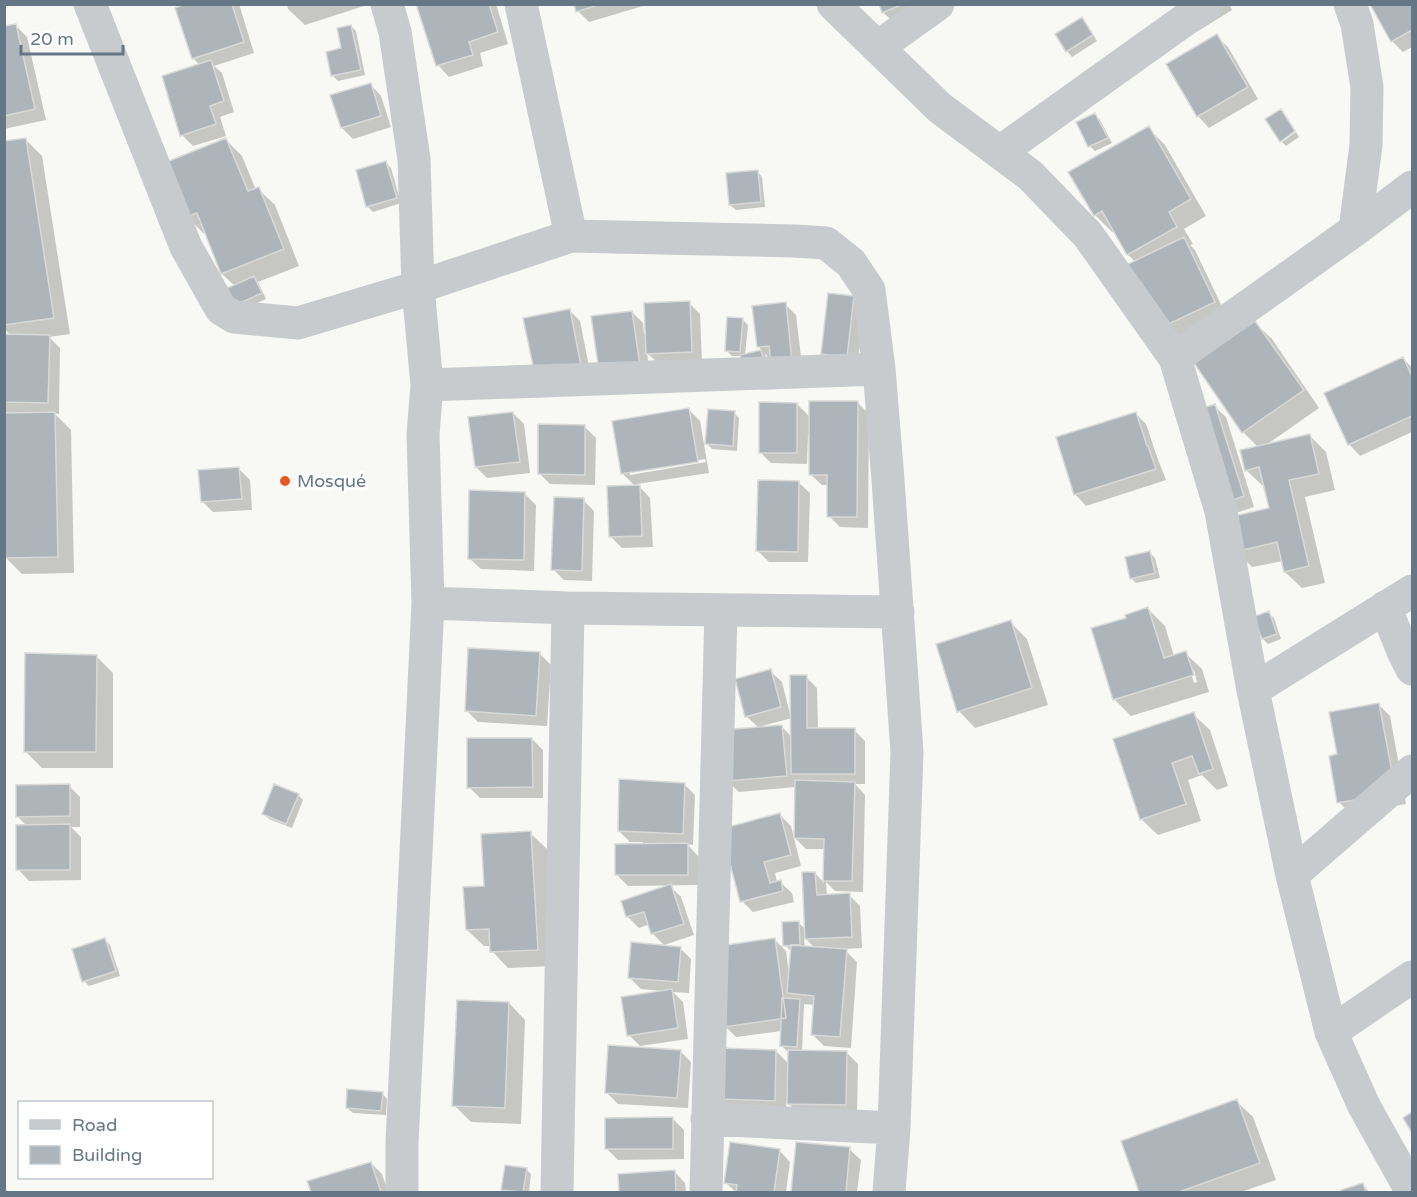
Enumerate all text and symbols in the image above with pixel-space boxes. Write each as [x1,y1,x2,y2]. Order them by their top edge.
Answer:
scale bar [21,18,123,56]
text: 20 m [30,28,74,50]
place label: Mosqué [297,470,366,492]
marker: Mosqué [278,474,292,488]
legend [18,1101,213,1179]
text: Road [72,1114,117,1136]
text: Building [72,1144,142,1166]

